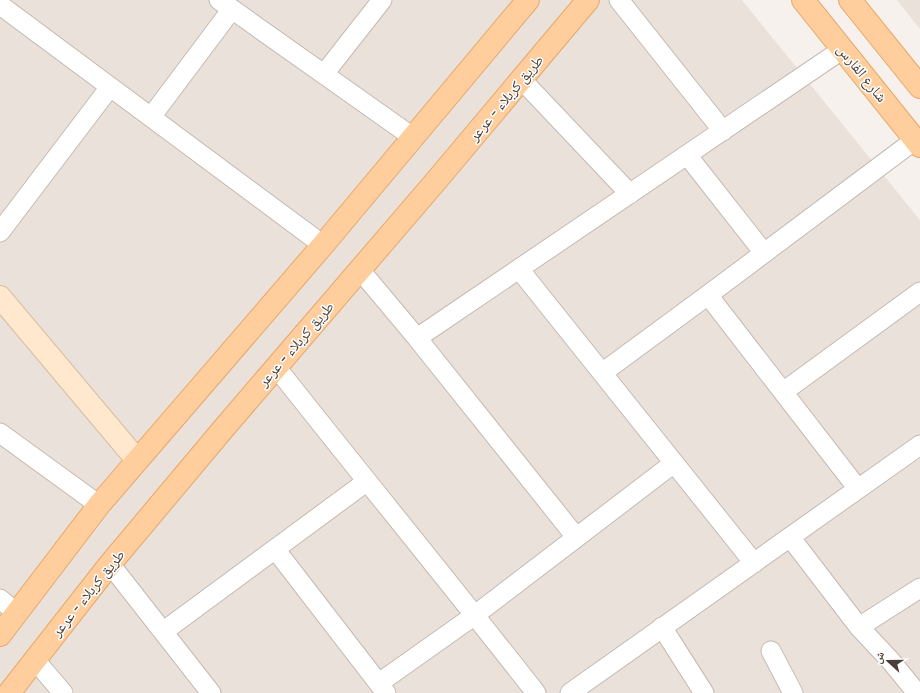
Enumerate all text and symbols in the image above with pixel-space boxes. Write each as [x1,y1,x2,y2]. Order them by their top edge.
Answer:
street label: شارع الفارس [832,40,891,106]
street label: طريق كربلاء - عرعر [464,51,548,146]
street label: طريق كربلاء - عرعر [254,298,339,392]
street label: طريق كربلاء - عرعر [47,546,129,641]
north arrow [868,641,908,681]
text: ش [870,649,888,666]

